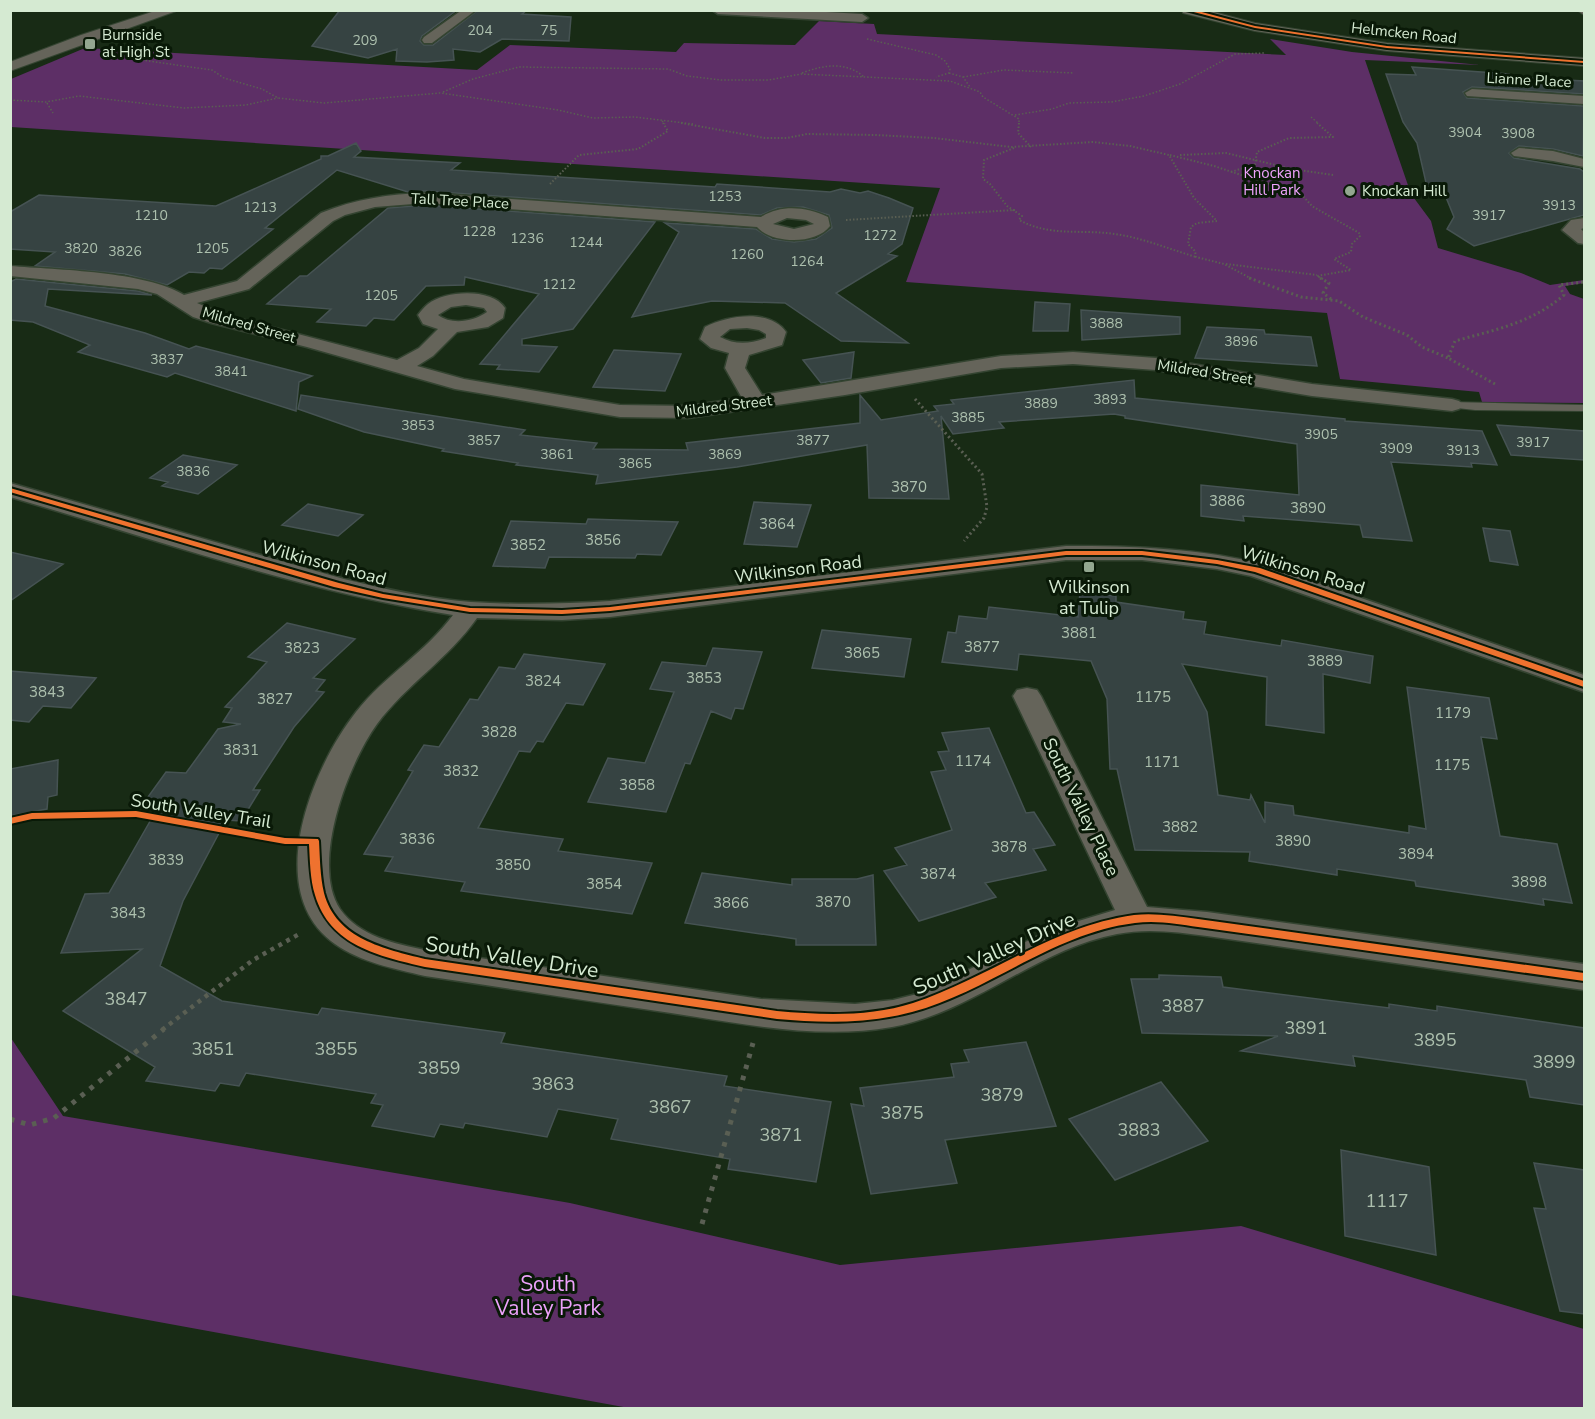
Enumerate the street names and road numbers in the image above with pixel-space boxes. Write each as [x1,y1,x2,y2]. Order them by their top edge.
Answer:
street label: Helmcken Road [1350,18,1458,48]
street label: Lianne Place [1486,68,1572,92]
street label: Tall Tree Place [410,188,510,214]
street label: Mildred Street [200,302,299,348]
street label: Mildred Street [1156,355,1255,390]
street label: Mildred Street [675,390,774,422]
street label: Wilkinson Road [259,535,389,591]
street label: Wilkinson Road [1238,540,1368,600]
street label: Wilkinson Road [733,549,863,589]
street label: South Valley Place [1037,734,1125,880]
street label: South Valley Trail [129,788,274,834]
street label: South Valley Drive [908,905,1080,1001]
street label: South Valley Drive [423,929,601,985]

